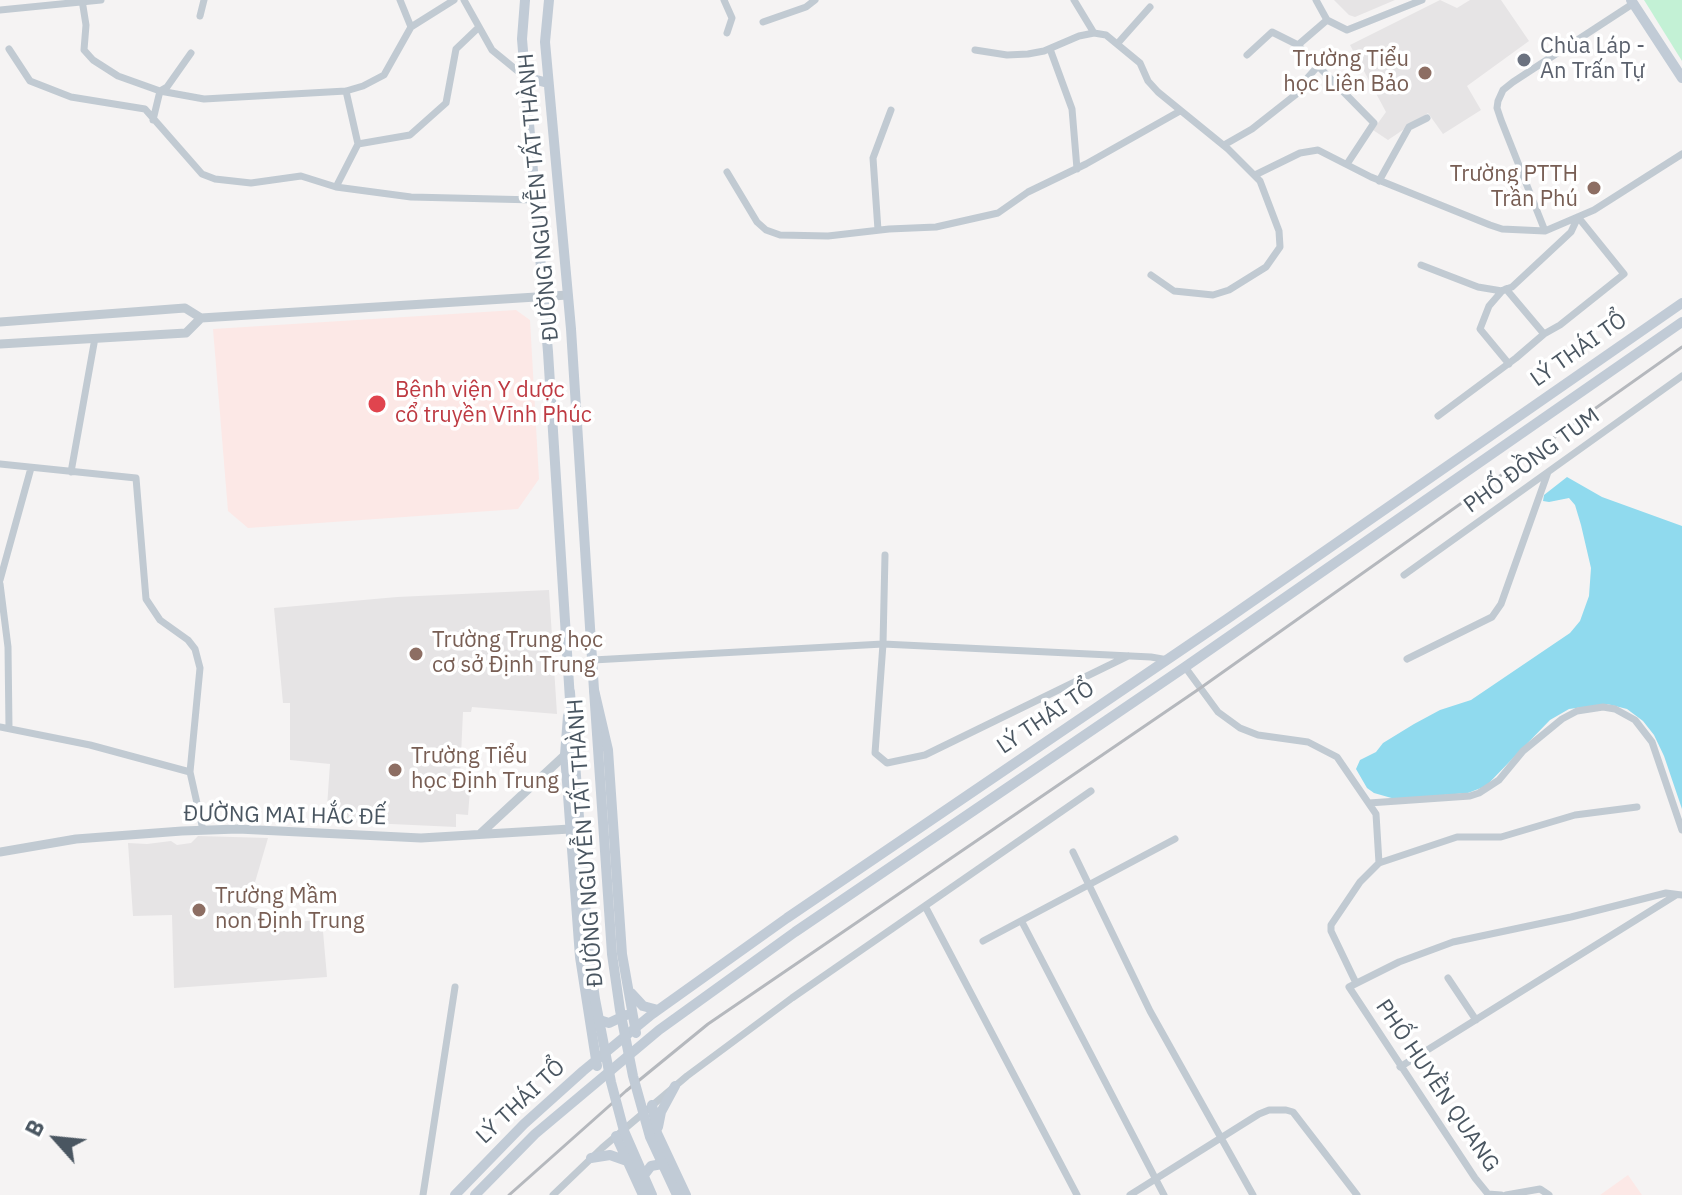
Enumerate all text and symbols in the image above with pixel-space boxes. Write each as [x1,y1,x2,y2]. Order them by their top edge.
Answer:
place label: Chùa Láp - An Trấn Tự [1540,34,1645,86]
place label: Trường Tiểu học Liên Bảo [1283,47,1409,98]
marker: Chùa Láp - An Trấn Tự [1515,51,1533,69]
street label: ĐƯỜNG NGUYỄN TẤT THÀNH [513,52,565,342]
marker: Trường Tiểu học Liên Bảo [1416,64,1434,82]
place label: Trường PTTH Trần Phú [1450,162,1578,214]
marker: Trường PTTH Trần Phú [1585,179,1603,197]
street label: LÝ THÁI TỔ [1526,307,1632,393]
place label: Bệnh viện Y dược cổ truyền Vĩnh Phúc [395,378,592,430]
marker: Bệnh viện Y dược cổ truyền Vĩnh Phúc [366,393,388,415]
street label: PHỐ ĐỒNG TUM [1459,403,1605,519]
place label: Trường Trung học cơ sở Định Trung [432,628,603,680]
marker: Trường Trung học cơ sở Định Trung [407,645,425,663]
street label: LÝ THÁI TỔ [992,676,1100,760]
street label: ĐƯỜNG NGUYỄN TẤT THÀNH [563,698,609,988]
place label: Trường Tiểu học Định Trung [411,744,559,796]
marker: Trường Tiểu học Định Trung [386,761,404,779]
street label: ĐƯỜNG MAI HẮC ĐẾ [183,801,387,831]
place label: Trường Mầm non Định Trung [215,884,364,936]
marker: Trường Mầm non Định Trung [190,901,208,919]
street label: PHỐ HUYỀN QUANG [1370,995,1504,1177]
street label: LÝ THÁI TỔ [471,1054,571,1150]
north arrow [16,1099,96,1179]
text: B [18,1115,50,1141]

